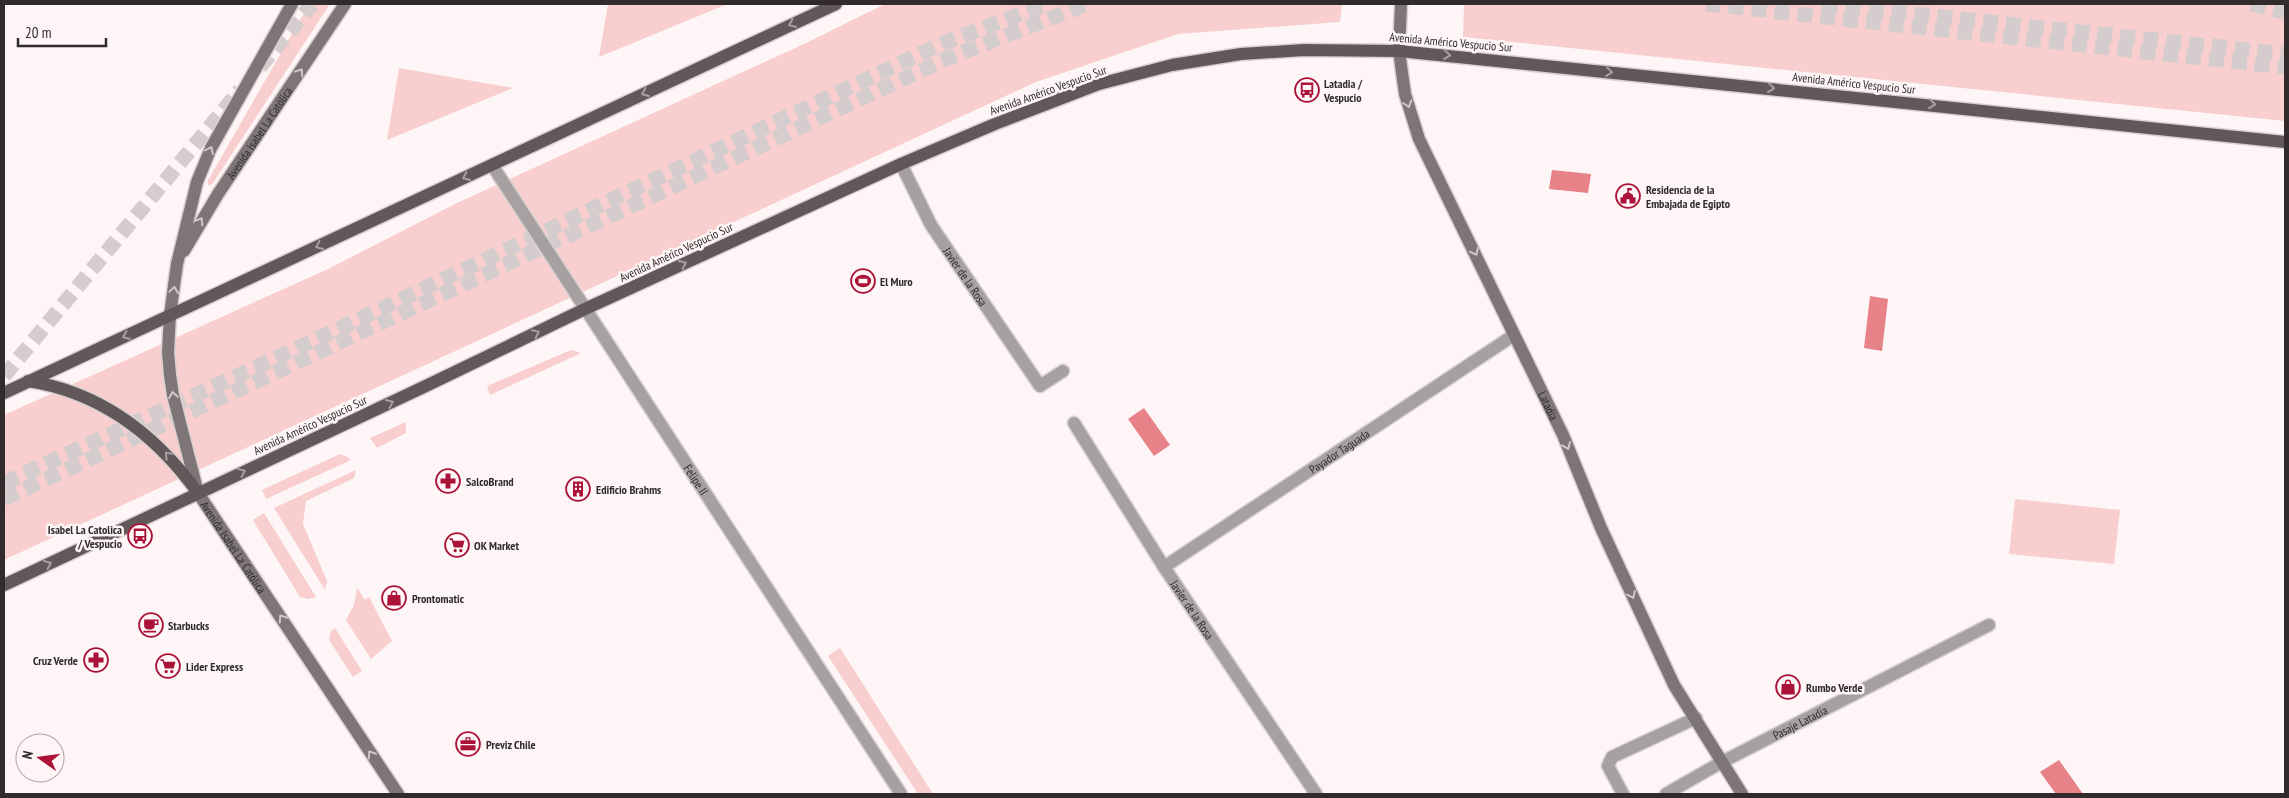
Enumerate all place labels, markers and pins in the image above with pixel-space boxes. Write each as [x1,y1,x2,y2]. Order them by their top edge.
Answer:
place label: Latadia / Vespucio [1323,76,1363,105]
bus stop icon: Latadia / Vespucio [1294,77,1320,103]
place label: Residencia de la Embajada de Egipto [1646,182,1731,211]
public building icon: Residencia de la Embajada de Egipto [1615,183,1641,209]
sports icon: El Muro [850,268,876,294]
place label: El Muro [880,274,913,289]
pharmacy icon: SalcoBrand [435,468,461,494]
place label: SalcoBrand [466,474,514,489]
building icon: Edificio Brahms [565,476,591,502]
place label: Edificio Brahms [596,482,661,497]
place label: Isabel La Catolica / Vespucio [48,522,123,551]
bus stop icon: Isabel La Catolica / Vespucio [127,523,153,549]
supermarket icon: OK Market [444,532,470,558]
place label: OK Market [474,538,519,553]
shop icon: Prontomatic [381,585,407,611]
place label: Prontomatic [412,591,465,606]
cafe icon: Starbucks [138,612,164,638]
place label: Starbucks [168,618,209,633]
pharmacy icon: Cruz Verde [83,647,109,673]
place label: Cruz Verde [33,653,78,668]
supermarket icon: Lider Express [155,653,181,679]
place label: Lider Express [186,659,243,674]
shop icon: Rumbo Verde [1775,674,1801,700]
place label: Rumbo Verde [1806,680,1863,695]
office icon: Previz Chile [455,731,481,757]
place label: Previz Chile [486,737,536,752]

